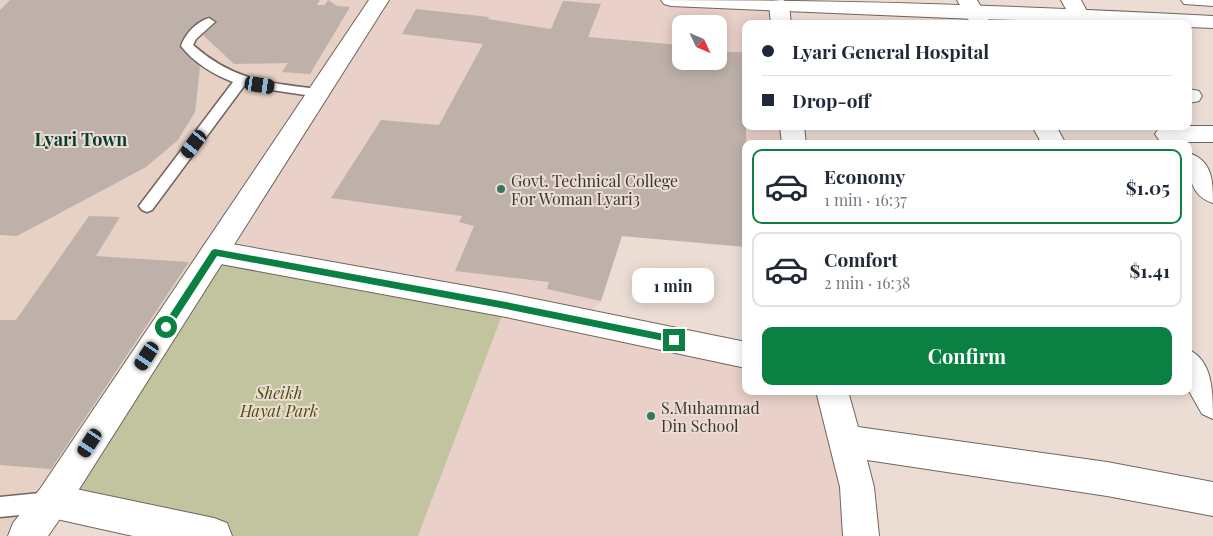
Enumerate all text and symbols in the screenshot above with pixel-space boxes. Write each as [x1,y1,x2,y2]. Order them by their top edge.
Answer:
north arrow [672,15,728,70]
map controls [672,15,727,70]
text: Lyari General Hospital [792,38,989,64]
car [244,75,275,95]
text: Drop-off [792,87,870,113]
district label: Lyari Town [35,127,127,151]
car [178,128,209,160]
text: Economy [824,163,905,189]
icon: car [764,164,809,209]
place label: Govt. Technical College For Woman Lyari3 [511,170,678,209]
text: $1.05 [1126,174,1170,200]
marker: Govt. Technical College For Woman Lyari3 [495,183,507,195]
text: 1 min · 16:37 [824,189,907,210]
text: Comfort [824,246,898,272]
icon: car [764,247,809,292]
text: $1.41 [1129,257,1170,283]
callout: 1 min [633,268,715,302]
text: 2 min · 16:38 [824,272,910,293]
text: 1 min [653,275,693,296]
route start [155,316,177,338]
button: Confirm [762,327,1172,385]
route end [663,329,685,351]
car [132,339,161,373]
park label: Sheikh Hayat Park [239,382,318,421]
place label: S.Muhammad Din School [661,397,760,436]
marker: S.Muhammad Din School [645,410,657,422]
car [75,426,104,460]

